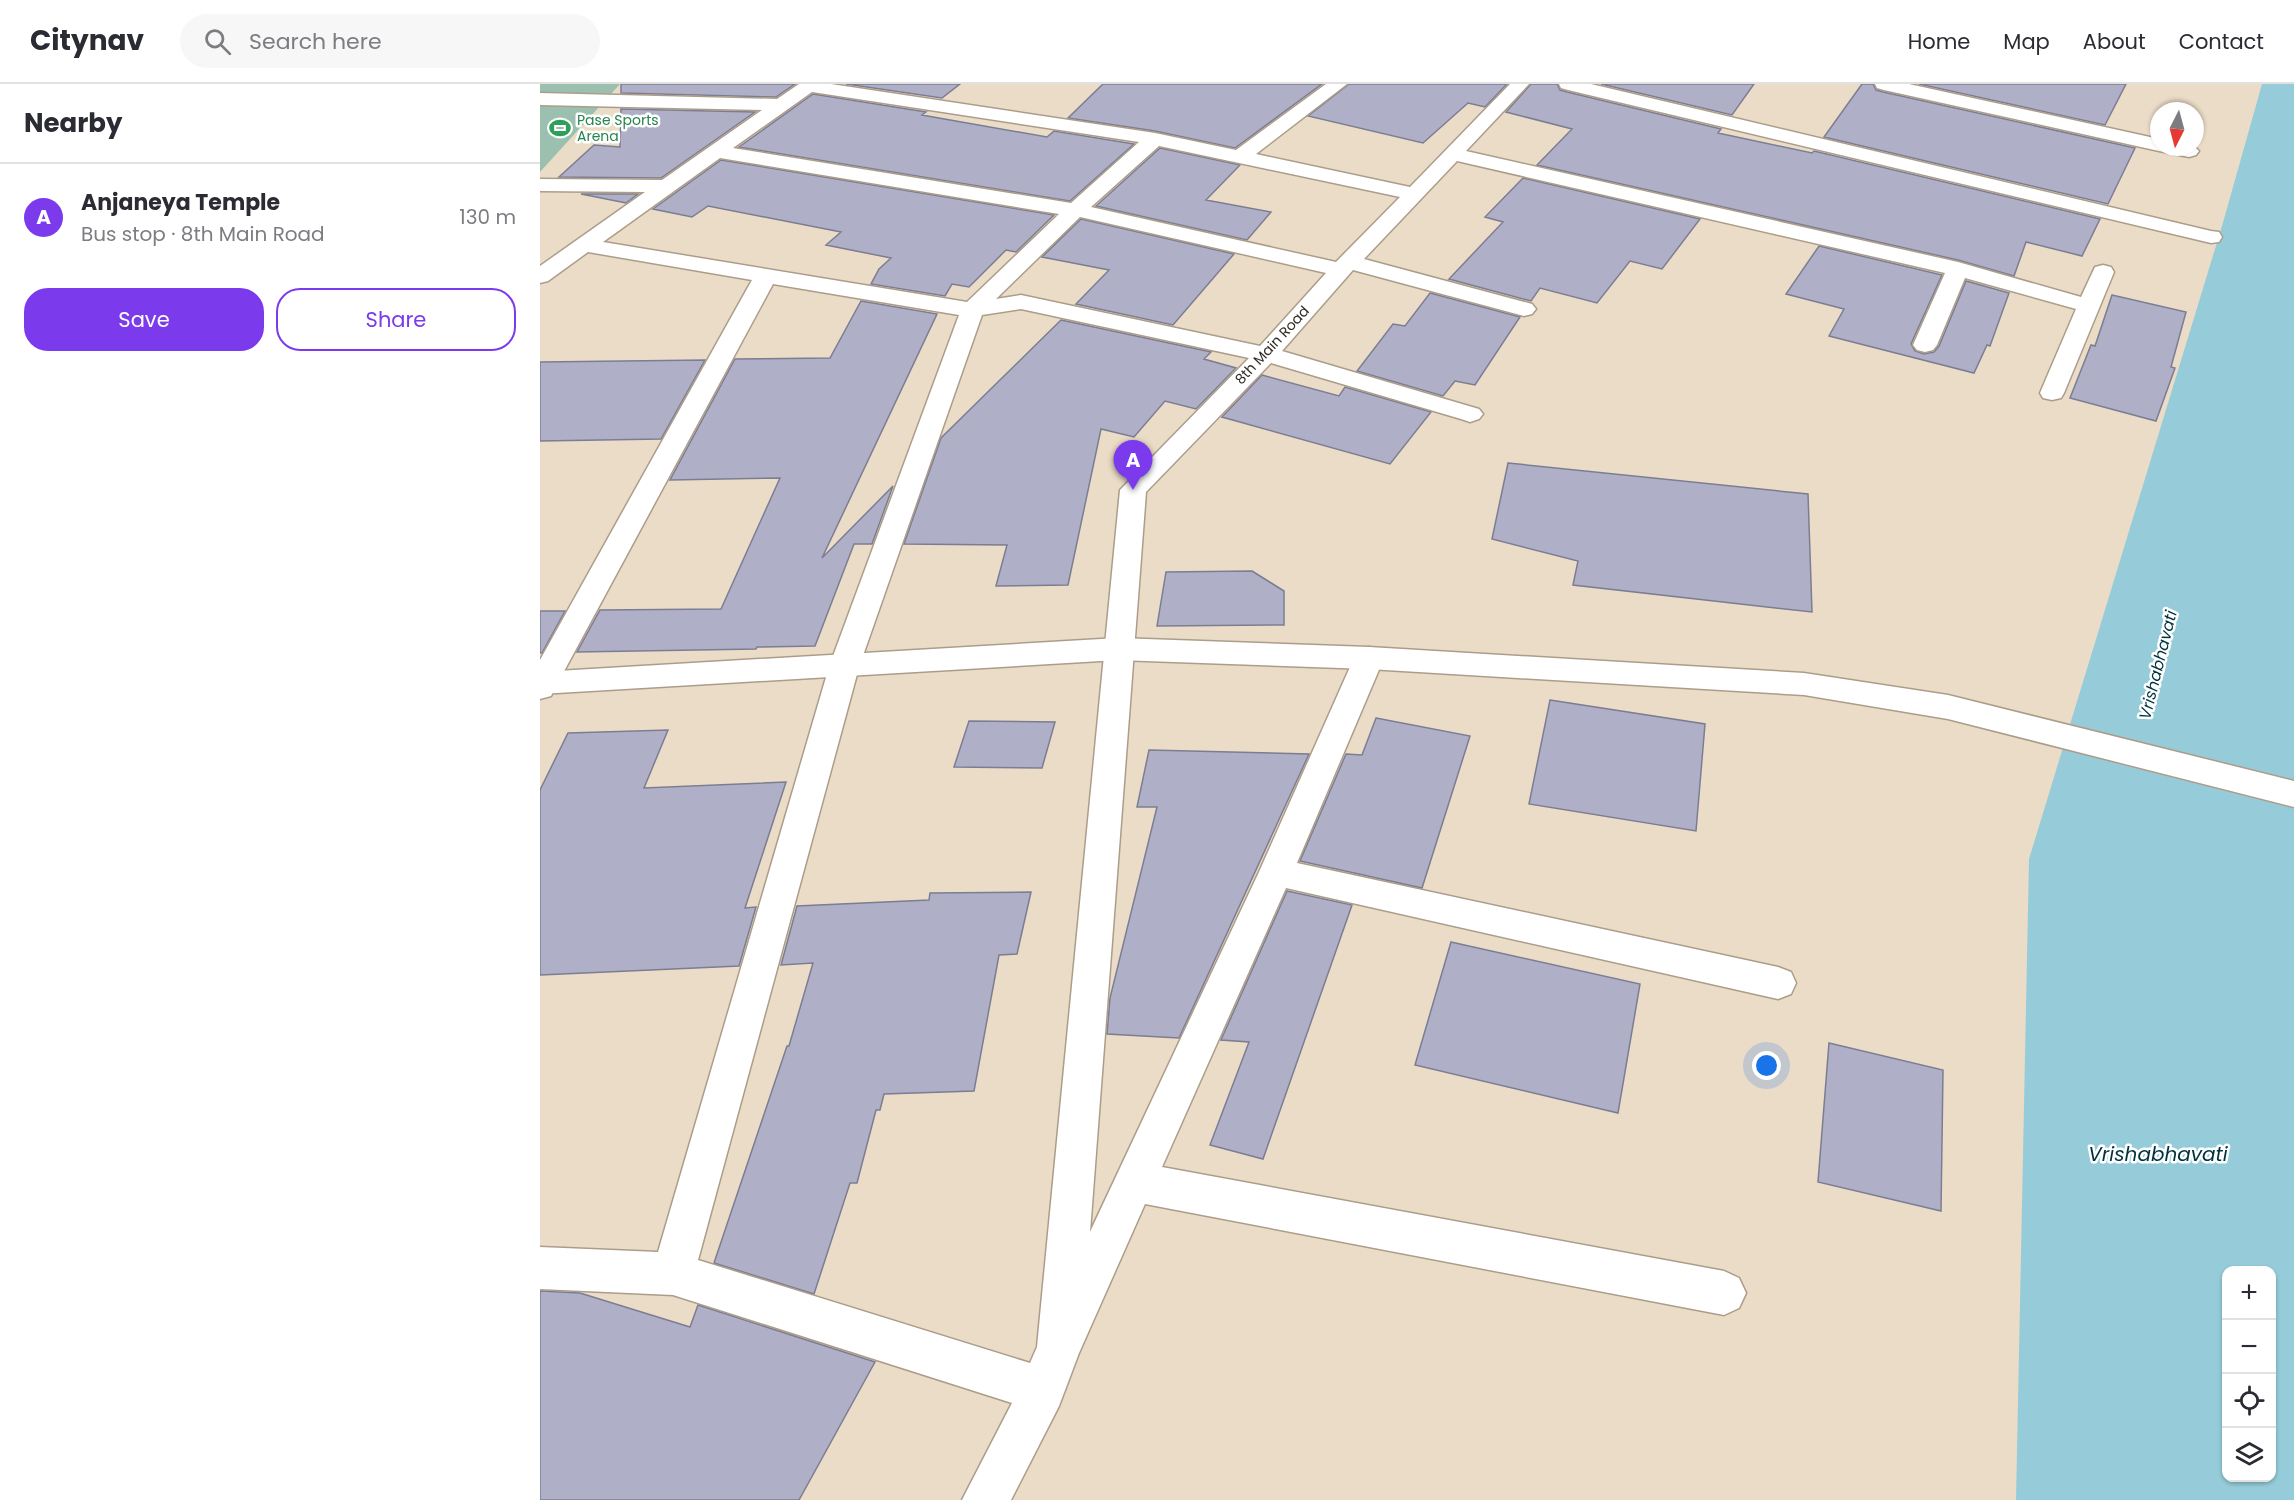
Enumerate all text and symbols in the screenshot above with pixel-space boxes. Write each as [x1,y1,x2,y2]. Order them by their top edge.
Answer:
search box [180,14,600,68]
text: Citynav [30,21,144,60]
icon: search [201,25,234,58]
text: Search here [249,26,382,57]
text: Home [1908,27,1970,56]
text: Map [2003,27,2050,56]
text: About [2083,27,2146,56]
text: Contact [2179,27,2264,56]
north arrow [2150,102,2204,156]
text: Nearby [24,105,122,141]
place label: Pase Sports Arena [577,110,659,146]
sports icon: Pase Sports Arena [548,116,572,140]
text: Anjaneya Temple [81,187,280,218]
text: A [36,203,51,231]
text: 130 m [459,203,516,231]
text: Bus stop · 8th Main Road [81,220,325,248]
button: Save [24,288,264,351]
button: Share [276,288,516,351]
street label: 8th Main Road [1230,301,1314,389]
pin: A [1114,440,1152,490]
water label: Vrishabhavati [2133,607,2183,722]
your location [1752,1051,1781,1080]
water label: Vrishabhavati [2088,1140,2229,1168]
map controls [2222,1266,2276,1482]
button: + [2222,1266,2276,1320]
button: − [2222,1320,2276,1374]
button: locate [2222,1374,2276,1428]
button: layers [2222,1428,2276,1482]

